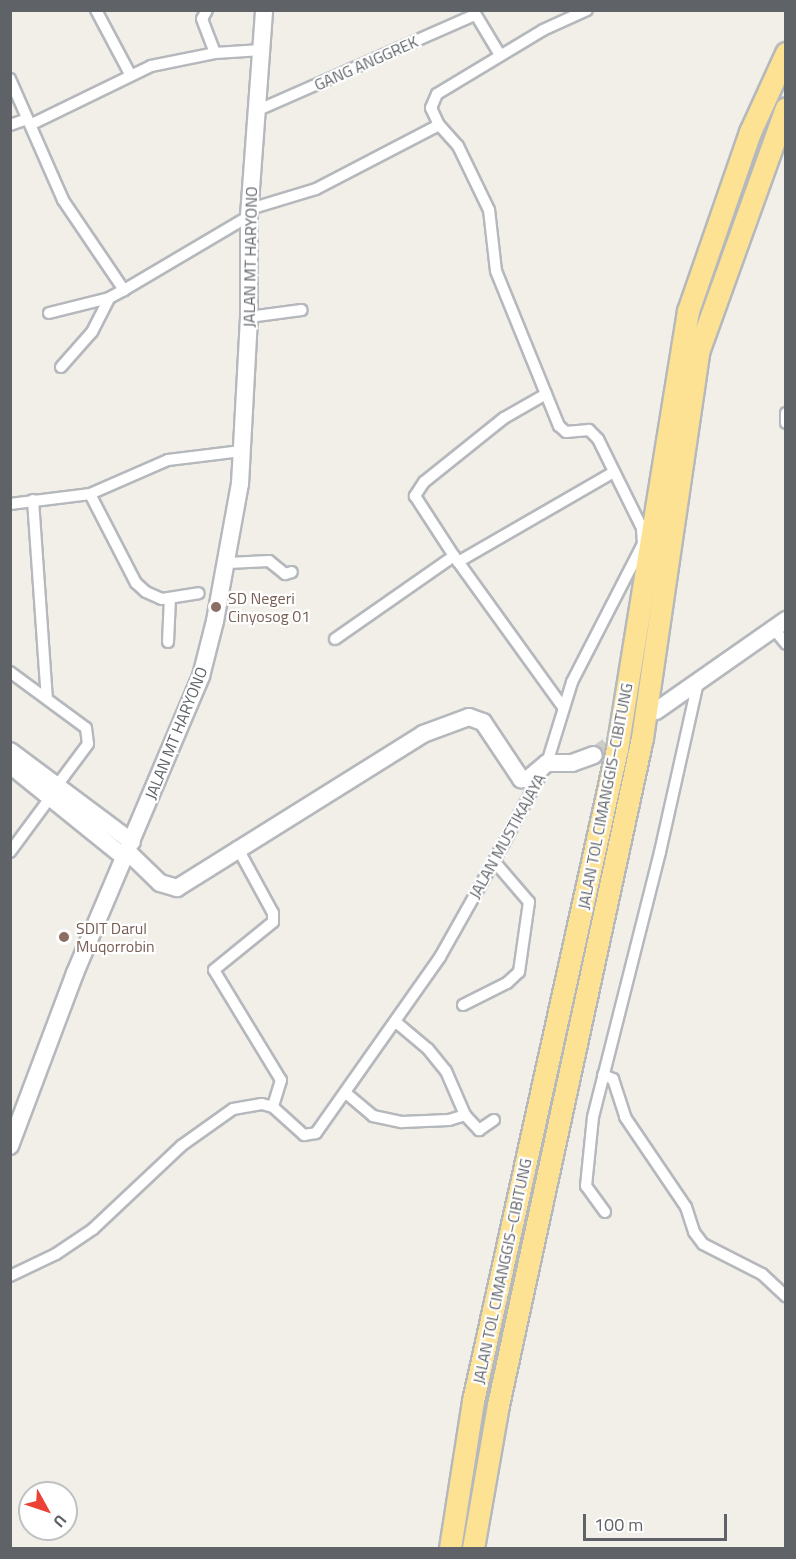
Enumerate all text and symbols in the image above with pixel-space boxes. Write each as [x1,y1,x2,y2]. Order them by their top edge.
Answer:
street label: GANG ANGGREK [311,32,421,94]
street label: JALAN MT HARYONO [239,186,261,328]
place label: SD Negeri Cinyosog 01 [228,588,310,626]
marker: SD Negeri Cinyosog 01 [209,600,223,614]
street label: JALAN MT HARYONO [141,664,211,802]
street label: JALAN TOL CIMANGGIS–CIBITUNG [574,681,636,911]
street label: JALAN MUSTIKAJAYA [465,770,549,902]
place label: SDIT Darul Muqorrobin [76,918,155,956]
marker: SDIT Darul Muqorrobin [57,930,71,944]
street label: JALAN TOL CIMANGGIS–CIBITUNG [469,1156,535,1386]
north arrow [18,1481,78,1541]
scale bar [586,1502,730,1540]
text: U [48,1510,73,1533]
text: 100 m [594,1511,643,1538]

